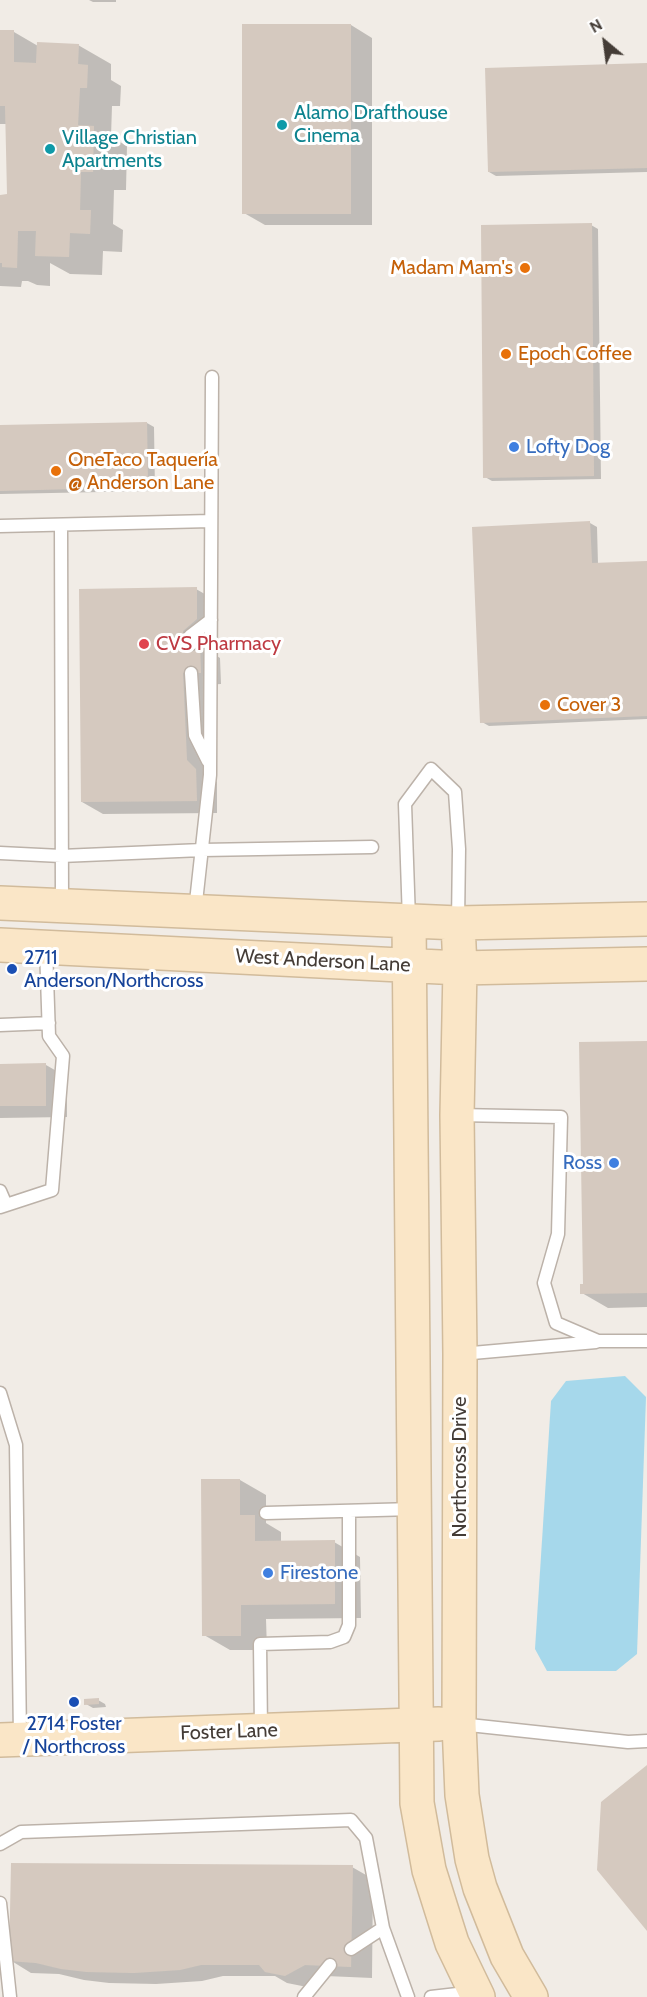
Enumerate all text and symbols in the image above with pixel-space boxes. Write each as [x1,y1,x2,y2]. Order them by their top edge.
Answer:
north arrow [575,12,635,72]
text: N [586,15,606,37]
place label: Alamo Drafthouse Cinema [294,101,448,148]
marker: Alamo Drafthouse Cinema [275,118,289,132]
place label: Village Christian Apartments [62,126,197,173]
marker: Village Christian Apartments [43,142,57,156]
place label: Madam Mam's [390,256,513,280]
marker: Madam Mam's [518,261,532,275]
place label: Epoch Coffee [518,342,632,366]
marker: Epoch Coffee [499,347,513,361]
place label: Lofty Dog [526,435,610,459]
marker: Lofty Dog [507,440,521,454]
place label: OneTaco Taquería @ Anderson Lane [68,448,218,495]
marker: OneTaco Taquería @ Anderson Lane [49,464,63,478]
place label: CVS Pharmacy [156,632,281,656]
marker: CVS Pharmacy [137,637,151,651]
place label: Cover 3 [557,693,621,717]
marker: Cover 3 [538,698,552,712]
street label: West Anderson Lane [235,944,411,978]
place label: 2711 Anderson/Northcross [24,946,203,993]
marker: 2711 Anderson/Northcross [5,962,19,976]
place label: Ross [563,1151,602,1175]
marker: Ross [607,1156,621,1170]
street label: Northcross Drive [448,1397,472,1537]
place label: Firestone [280,1561,358,1585]
marker: Firestone [261,1566,275,1580]
marker: 2714 Foster / Northcross [67,1695,81,1709]
place label: 2714 Foster / Northcross [23,1712,125,1759]
street label: Foster Lane [180,1718,278,1746]

